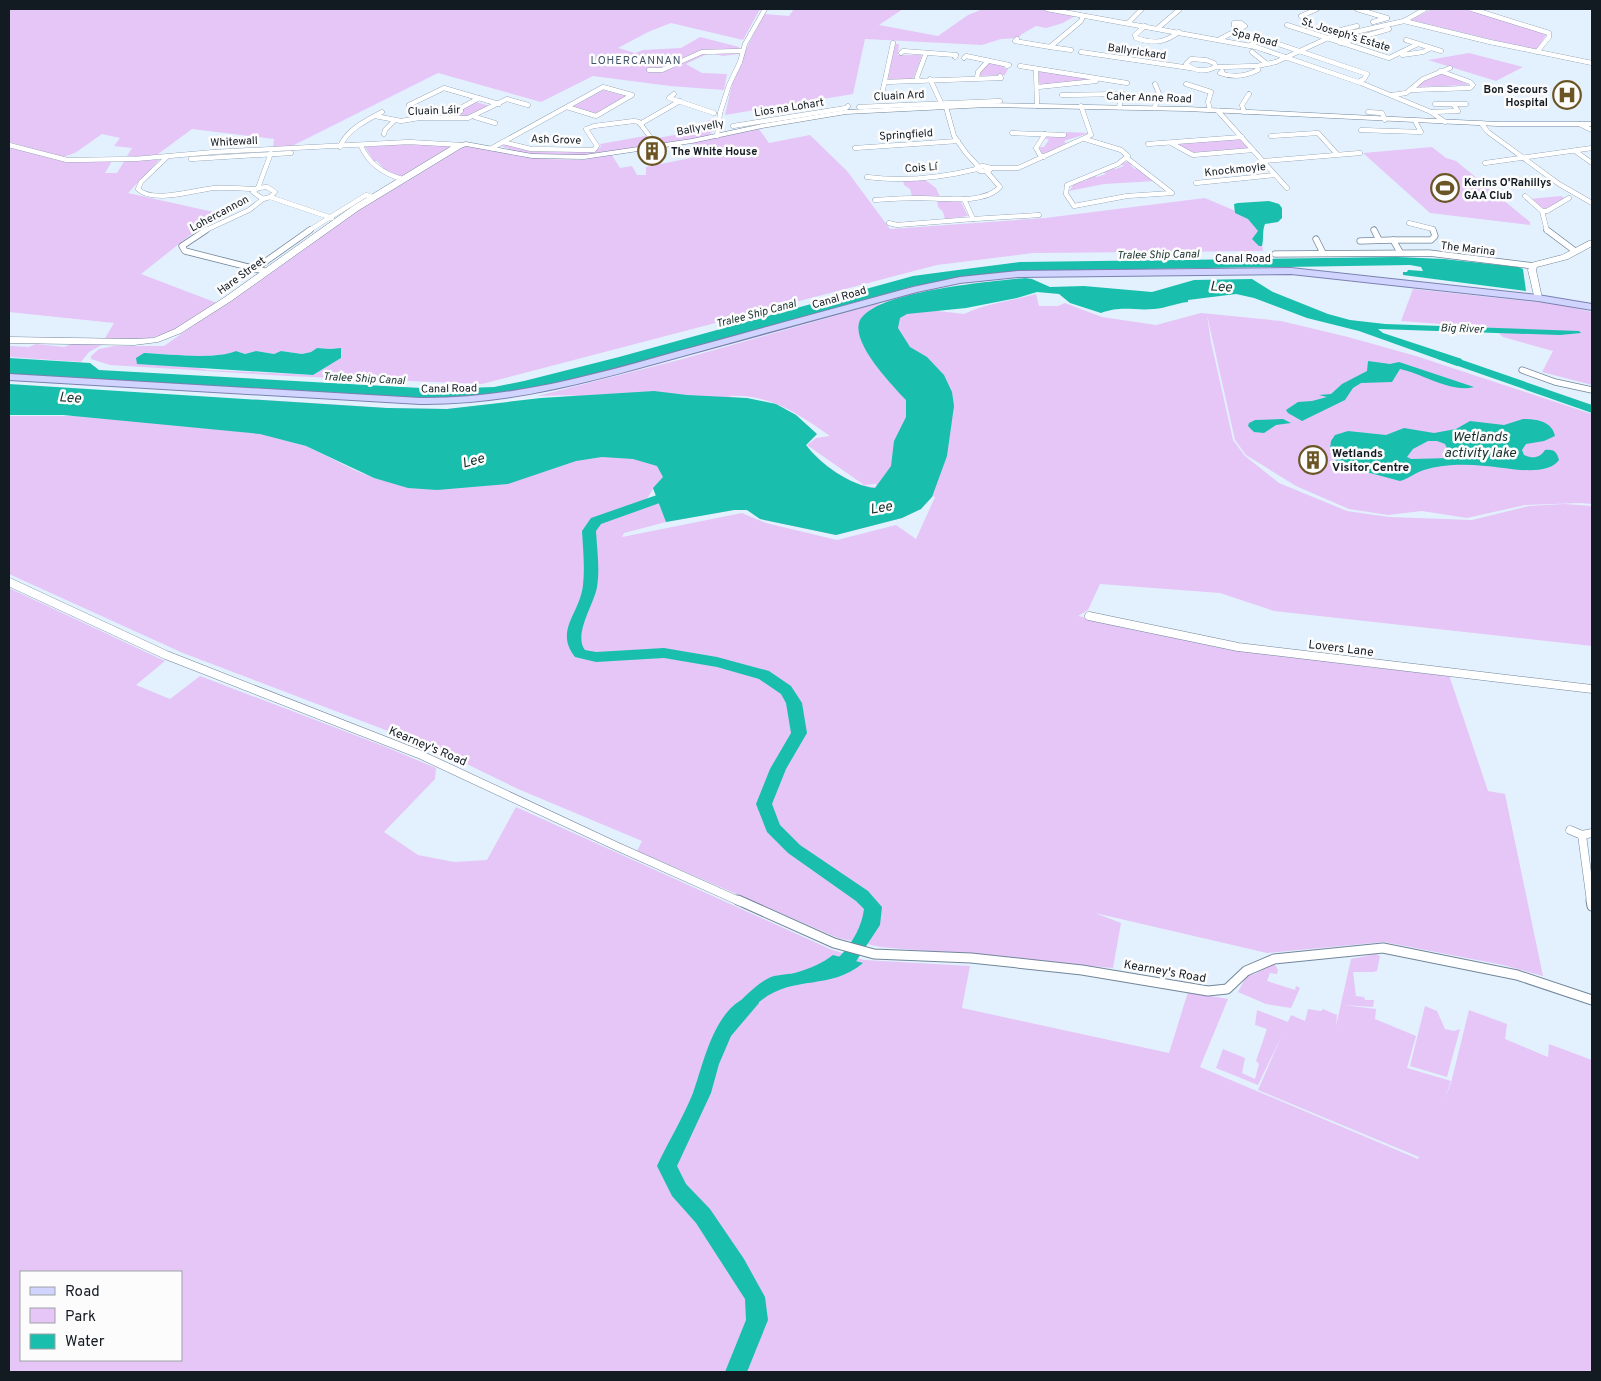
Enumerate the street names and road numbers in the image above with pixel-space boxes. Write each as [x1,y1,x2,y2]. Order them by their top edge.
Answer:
street label: St. Joseph's Estate [1300,15,1392,55]
street label: Spa Road [1230,25,1279,51]
street label: Ballyrickard [1107,41,1167,63]
street label: Cluain Ard [873,88,925,104]
street label: Caher Anne Road [1106,90,1192,106]
street label: Lios na Lohart [753,96,825,120]
street label: Cluain Láir [407,103,461,119]
street label: Ballyvelly [675,116,725,139]
street label: Springfield [879,126,933,144]
street label: Ash Grove [530,132,582,148]
street label: Whitewall [210,134,258,150]
street label: Cois Lí [904,160,939,176]
street label: Knockmoyle [1204,160,1267,180]
street label: Lohercannon [188,192,251,235]
street label: The Marina [1440,239,1496,259]
street label: Canal Road [1215,252,1271,266]
street label: Hare Street [215,254,268,298]
street label: Canal Road [810,284,868,312]
street label: Canal Road [421,382,477,396]
street label: Lovers Lane [1307,637,1374,661]
street label: Kearney's Road [386,723,469,771]
street label: Kearney's Road [1122,957,1207,987]

